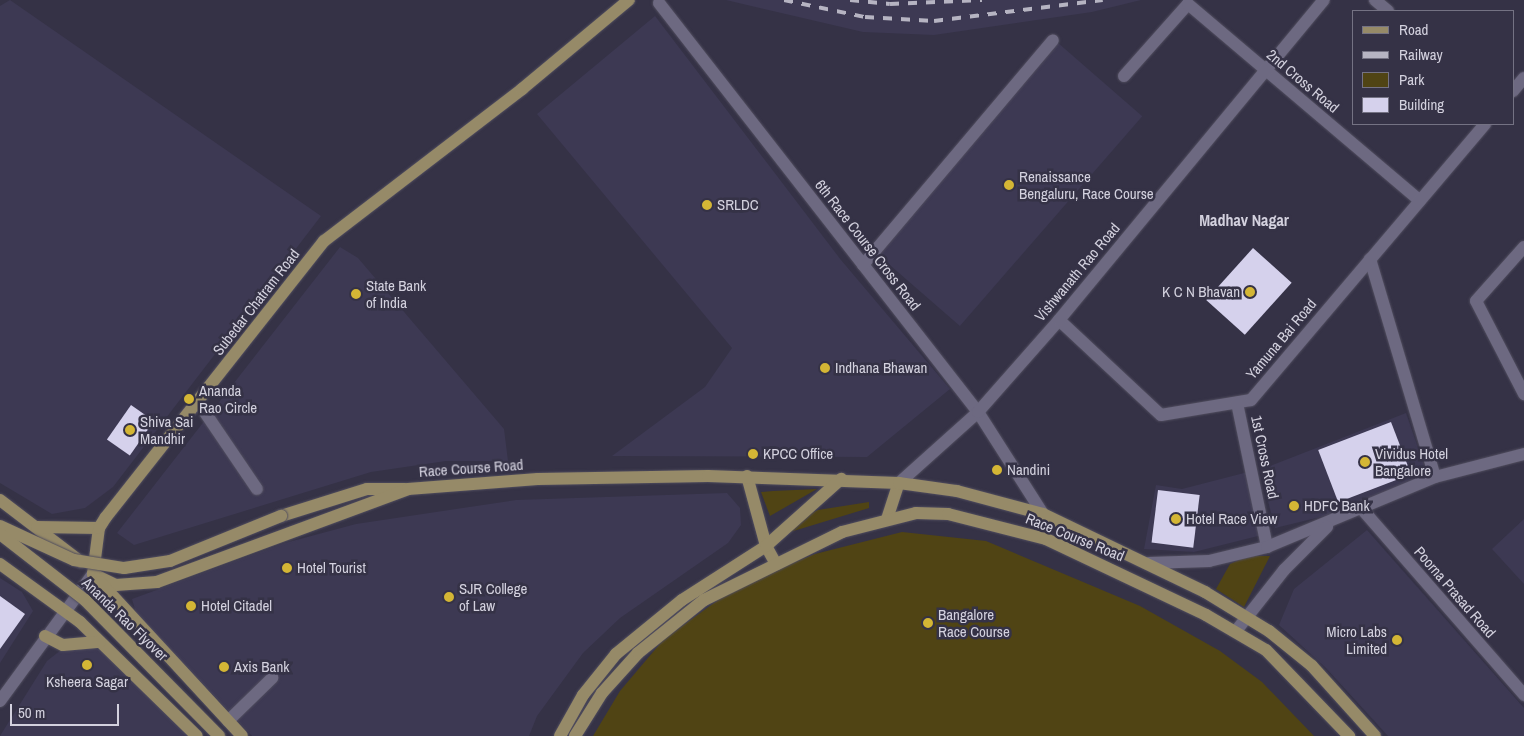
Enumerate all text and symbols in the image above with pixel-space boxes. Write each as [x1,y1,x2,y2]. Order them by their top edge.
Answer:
legend [1352,10,1514,125]
text: Road [1399,19,1428,40]
text: Railway [1399,44,1443,65]
street label: 2nd Cross Road [1263,46,1343,116]
text: Park [1399,69,1424,90]
text: Building [1399,94,1444,115]
place label: Renaissance Bengaluru, Race Course [1019,167,1154,202]
street label: 6th Race Course Cross Road [811,176,925,314]
marker: Renaissance Bengaluru, Race Course [1003,179,1015,191]
place label: SRLDC [717,196,759,214]
marker: SRLDC [701,199,713,211]
district label: Madhav Nagar [1199,210,1289,230]
street label: Vishwanath Rao Road [1031,219,1123,325]
street label: Subedar Chatram Road [209,245,303,359]
place label: State Bank of India [366,276,426,311]
place label: K C N Bhavan [1162,283,1240,301]
marker: K C N Bhavan [1244,286,1256,298]
marker: State Bank of India [350,288,362,300]
street label: Yamuna Bai Road [1242,295,1320,383]
place label: Indhana Bhawan [835,359,927,377]
marker: Indhana Bhawan [819,362,831,374]
place label: Ananda Rao Circle [199,381,257,416]
marker: Ananda Rao Circle [183,393,195,405]
place label: Shiva Sai Mandhir [140,412,193,447]
street label: 1st Cross Road [1247,414,1283,500]
marker: Shiva Sai Mandhir [124,424,136,436]
place label: Vividus Hotel Bangalore [1375,444,1448,479]
place label: KPCC Office [763,445,833,463]
marker: KPCC Office [747,448,759,460]
street label: Race Course Road [418,455,524,481]
marker: Vividus Hotel Bangalore [1359,456,1371,468]
place label: Nandini [1007,461,1050,479]
marker: Nandini [991,464,1003,476]
place label: HDFC Bank [1304,497,1370,515]
marker: HDFC Bank [1288,500,1300,512]
street label: Race Course Road [1023,509,1127,565]
place label: Hotel Race View [1186,510,1277,528]
marker: Hotel Race View [1170,513,1182,525]
street label: Poorna Prasad Road [1411,543,1499,641]
place label: Hotel Tourist [297,559,366,577]
marker: Hotel Tourist [281,562,293,574]
street label: Ananda Rao Flyover [78,574,172,664]
place label: SJR College of Law [459,579,527,614]
marker: SJR College of Law [443,591,455,603]
place label: Hotel Citadel [201,597,272,615]
marker: Hotel Citadel [185,600,197,612]
place label: Bangalore Race Course [938,605,1010,640]
marker: Bangalore Race Course [922,617,934,629]
place label: Micro Labs Limited [1326,622,1387,657]
marker: Micro Labs Limited [1391,634,1403,646]
place label: Axis Bank [234,658,289,676]
marker: Ksheera Sagar [81,659,93,671]
marker: Axis Bank [218,661,230,673]
place label: Ksheera Sagar [46,673,128,691]
scale bar [12,694,121,726]
text: 50 m [18,702,45,723]

